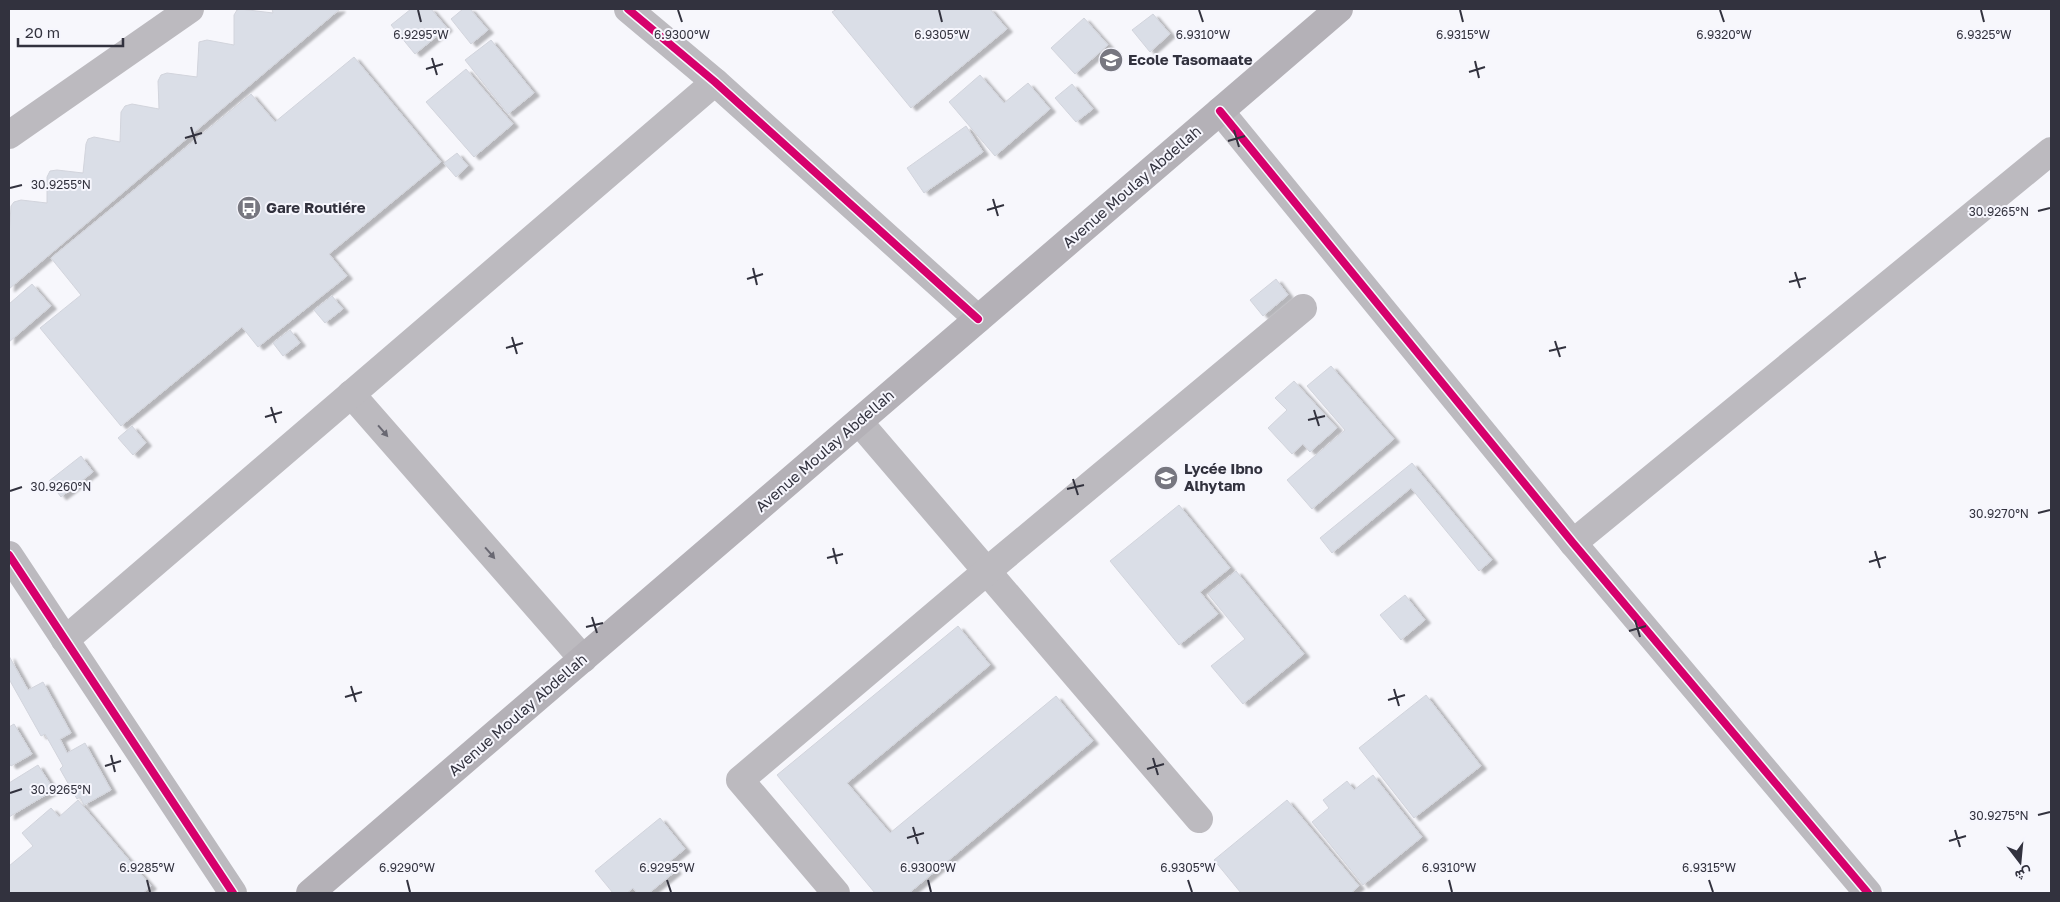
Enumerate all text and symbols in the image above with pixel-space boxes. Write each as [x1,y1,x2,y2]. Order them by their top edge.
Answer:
scale bar [18,15,122,47]
text: 20 m [25,23,60,41]
text: 6.9295°W [393,27,449,42]
text: 6.9300°W [654,27,711,42]
text: 6.9305°W [914,27,970,42]
text: 6.9310°W [1176,27,1231,42]
text: 6.9315°W [1436,27,1491,42]
text: 6.9320°W [1696,27,1752,42]
text: 6.9325°W [1956,27,2012,42]
school or university icon: Ecole Tasomaate [1098,47,1124,73]
place label: Ecole Tasomaate [1128,50,1253,68]
street label: Avenue Moulay Abdellah [1059,121,1204,251]
text: 30.9255°N [31,177,91,192]
bus stop icon: Gare Routiére [236,195,262,221]
place label: Gare Routiére [266,198,366,216]
text: 30.9265°N [1969,204,2029,219]
street label: Avenue Moulay Abdellah [752,385,897,515]
one-way arrow [378,425,389,438]
place label: Lycée Ibno Alhytam [1184,459,1263,494]
school or university icon: Lycée Ibno Alhytam [1153,465,1179,491]
text: 30.9260°N [31,479,91,494]
text: 30.9270°N [1969,506,2029,521]
one-way arrow [485,547,496,560]
street label: Avenue Moulay Abdellah [445,649,590,779]
text: 30.9265°N [31,782,91,797]
text: 30.9275°N [1969,808,2029,823]
north arrow [1995,837,2045,887]
text: 6.9285°W [119,860,175,875]
text: 6.9290°W [379,860,435,875]
text: 6.9295°W [639,860,695,875]
text: 6.9300°W [900,860,957,875]
text: 6.9305°W [1160,860,1216,875]
text: 6.9310°W [1422,860,1477,875]
text: 6.9315°W [1682,860,1737,875]
text: ش [2013,864,2034,886]

